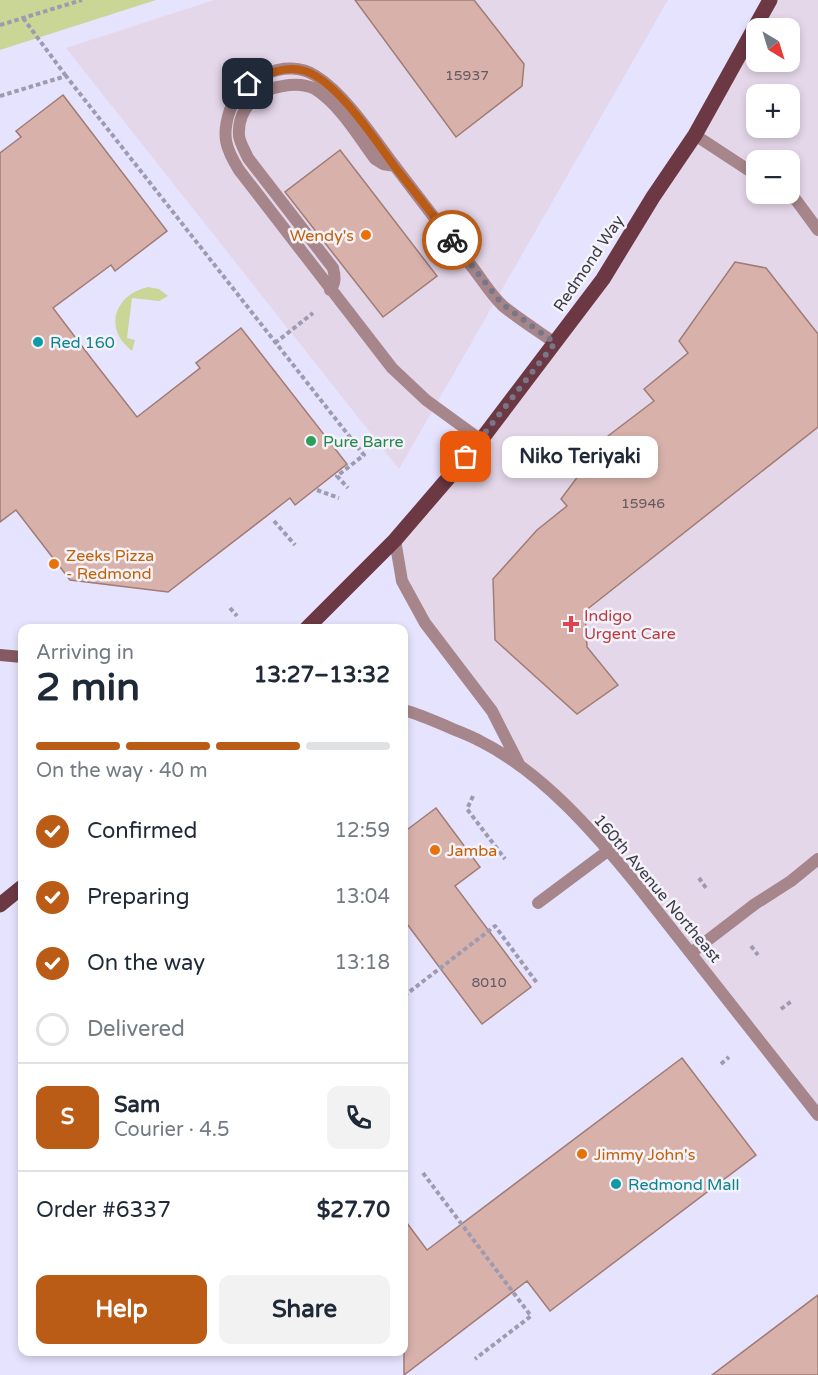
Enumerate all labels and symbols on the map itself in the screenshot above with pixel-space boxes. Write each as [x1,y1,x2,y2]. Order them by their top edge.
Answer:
north arrow [746,18,800,72]
pin [222,58,273,109]
house number: 15937 [445,67,489,84]
courier [422,210,482,270]
street label: Redmond Way [549,211,629,316]
place label: Wendy's [290,226,354,246]
marker: Wendy's [359,228,373,242]
place label: Red 160 [50,333,115,353]
marker: Red 160 [31,335,45,349]
pin [440,431,491,482]
place label: Pure Barre [323,432,404,452]
marker: Pure Barre [304,434,318,448]
callout: Niko Teriyaki [502,436,658,478]
house number: 15946 [621,495,665,512]
place label: Zeeks Pizza - Redmond [66,546,154,584]
marker: Zeeks Pizza - Redmond [47,557,61,571]
place label: Indigo Urgent Care [584,606,676,644]
marker: Indigo Urgent Care [562,615,580,633]
street label: 160th Avenue Northeast [589,810,725,967]
place label: Jamba [447,841,497,861]
marker: Jamba [428,843,442,857]
house number: 8010 [471,974,507,991]
place label: Jimmy John's [594,1145,695,1165]
marker: Jimmy John's [575,1147,589,1161]
place label: Redmond Mall [628,1175,739,1195]
marker: Redmond Mall [609,1177,623,1191]

